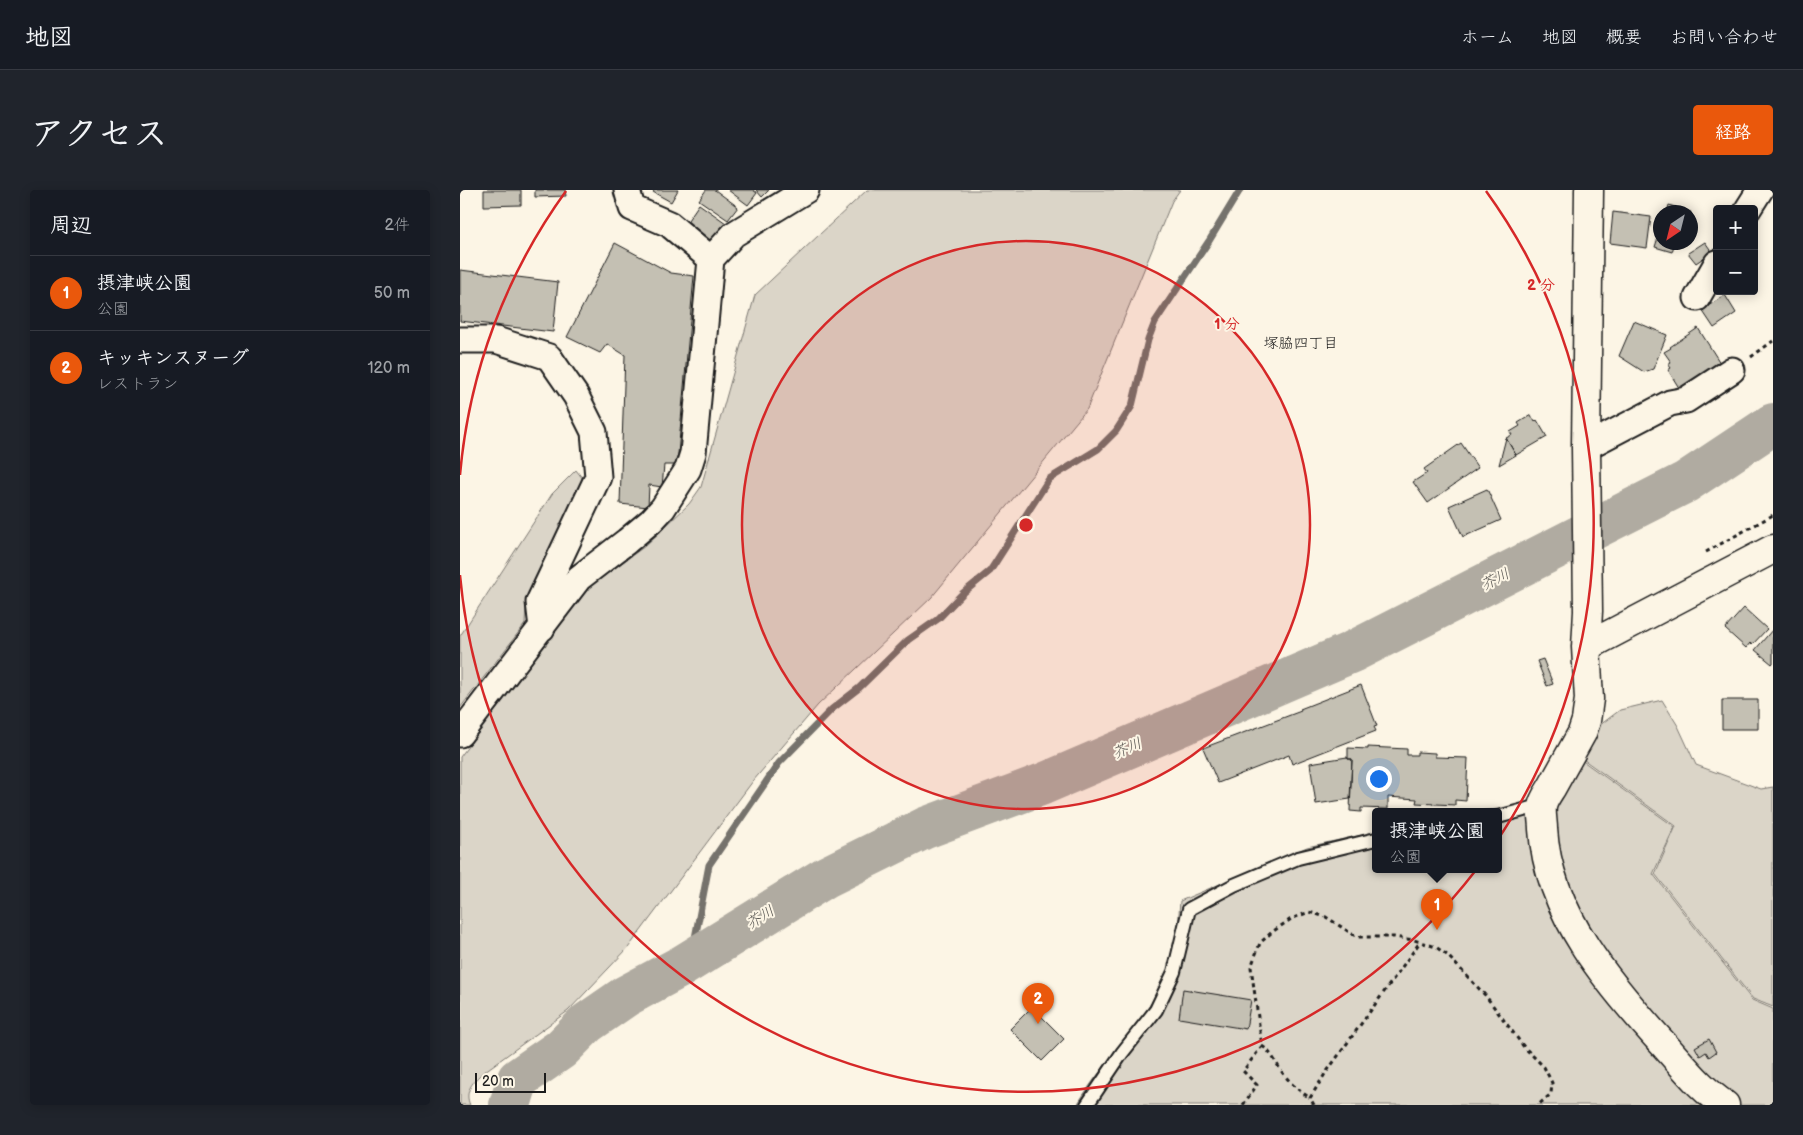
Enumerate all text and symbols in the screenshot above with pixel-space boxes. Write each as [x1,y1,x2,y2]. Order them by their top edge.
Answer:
text: 地図 [25,23,73,52]
text: ホーム [1461,27,1514,48]
text: 地図 [1542,27,1578,48]
text: 概要 [1606,27,1642,48]
text: お問い合わせ [1670,27,1778,48]
button: 経路 [1693,105,1773,155]
text: アクセス [30,113,168,156]
north arrow [1653,205,1698,250]
map controls [1713,205,1758,295]
button: + [1713,205,1758,250]
text: 周辺 [50,213,92,238]
text: 2件 [385,216,410,235]
button: − [1713,250,1758,295]
text: 摂津峡公園 [97,272,192,295]
text: 2 分 [1527,276,1555,295]
text: 1 [63,284,69,303]
text: 50 m [374,284,410,303]
text: 公園 [97,300,129,319]
text: 1 分 [1214,315,1240,334]
district label: 塚脇四丁目 [1263,334,1339,353]
text: キッキンスヌーグ [97,347,249,370]
text: 2 [61,359,71,378]
text: 120 m [367,359,410,378]
text: レストラン [97,375,178,394]
centre of rings [1017,516,1035,534]
water label: 芥川 [1478,564,1513,595]
water label: 芥川 [1110,734,1145,763]
your location [1366,766,1392,792]
popup [1372,808,1502,873]
text: 摂津峡公園 [1389,820,1485,843]
text: 公園 [1389,848,1422,867]
pin: 1 [1421,889,1453,930]
water label: 芥川 [743,901,778,933]
pin: 2 [1022,983,1054,1024]
scale bar [475,1070,546,1093]
text: 20 m [482,1073,514,1090]

